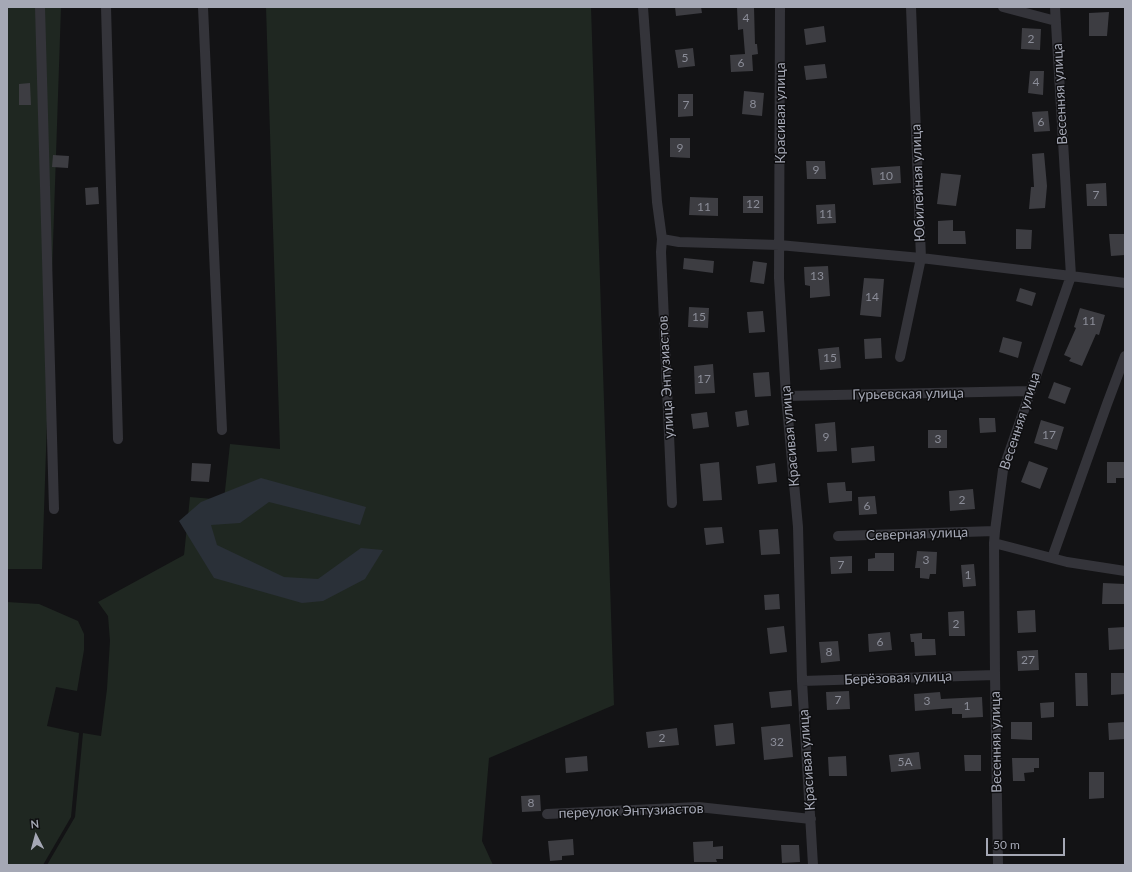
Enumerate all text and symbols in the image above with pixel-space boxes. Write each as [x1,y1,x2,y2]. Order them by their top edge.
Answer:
house number: 4 [743,11,749,25]
house number: 2 [1028,32,1034,46]
street label: Весенняя улица [1049,43,1071,145]
house number: 5 [682,51,688,65]
house number: 6 [738,56,744,70]
street label: Красивая улица [772,62,788,164]
house number: 4 [1033,75,1039,89]
house number: 8 [750,97,756,111]
house number: 7 [683,98,689,112]
house number: 6 [1038,115,1044,129]
street label: Юбилейная улица [908,124,928,242]
house number: 9 [677,141,683,155]
house number: 9 [813,163,819,177]
house number: 10 [879,169,893,183]
house number: 7 [1093,188,1099,202]
house number: 12 [746,197,760,211]
house number: 11 [697,200,711,214]
house number: 11 [819,207,833,221]
house number: 13 [810,269,824,283]
house number: 14 [865,290,879,304]
house number: 15 [692,310,706,324]
house number: 11 [1082,314,1096,328]
street label: улица Энтузиастов [654,315,678,439]
house number: 15 [823,351,837,365]
street label: Весенняя улица [996,370,1044,472]
house number: 17 [697,372,711,386]
street label: Красивая улица [777,385,803,487]
street label: Гурьевская улица [852,385,964,403]
house number: 17 [1042,428,1056,442]
house number: 9 [823,430,829,444]
house number: 3 [935,432,941,446]
house number: 2 [959,493,965,507]
house number: 6 [864,499,870,513]
street label: Северная улица [866,524,968,544]
house number: 3 [923,553,929,567]
house number: 7 [838,558,844,572]
house number: 1 [965,568,971,582]
house number: 2 [953,617,959,631]
house number: 6 [877,635,883,649]
house number: 8 [826,645,832,659]
house number: 27 [1021,653,1035,667]
street label: Берёзовая улица [844,668,952,688]
street label: Весенняя улица [987,691,1005,793]
house number: 7 [835,693,841,707]
house number: 3 [924,694,930,708]
house number: 1 [964,699,970,713]
street label: Красивая улица [795,709,819,811]
house number: 2 [659,731,665,745]
house number: 32 [770,735,784,749]
house number: 5А [897,755,913,769]
house number: 8 [528,796,534,810]
street label: переулок Энтузиастов [558,800,704,822]
north arrow [16,816,56,856]
text: N [30,817,40,830]
scale bar [988,830,1067,856]
text: 50 m [993,837,1020,852]

